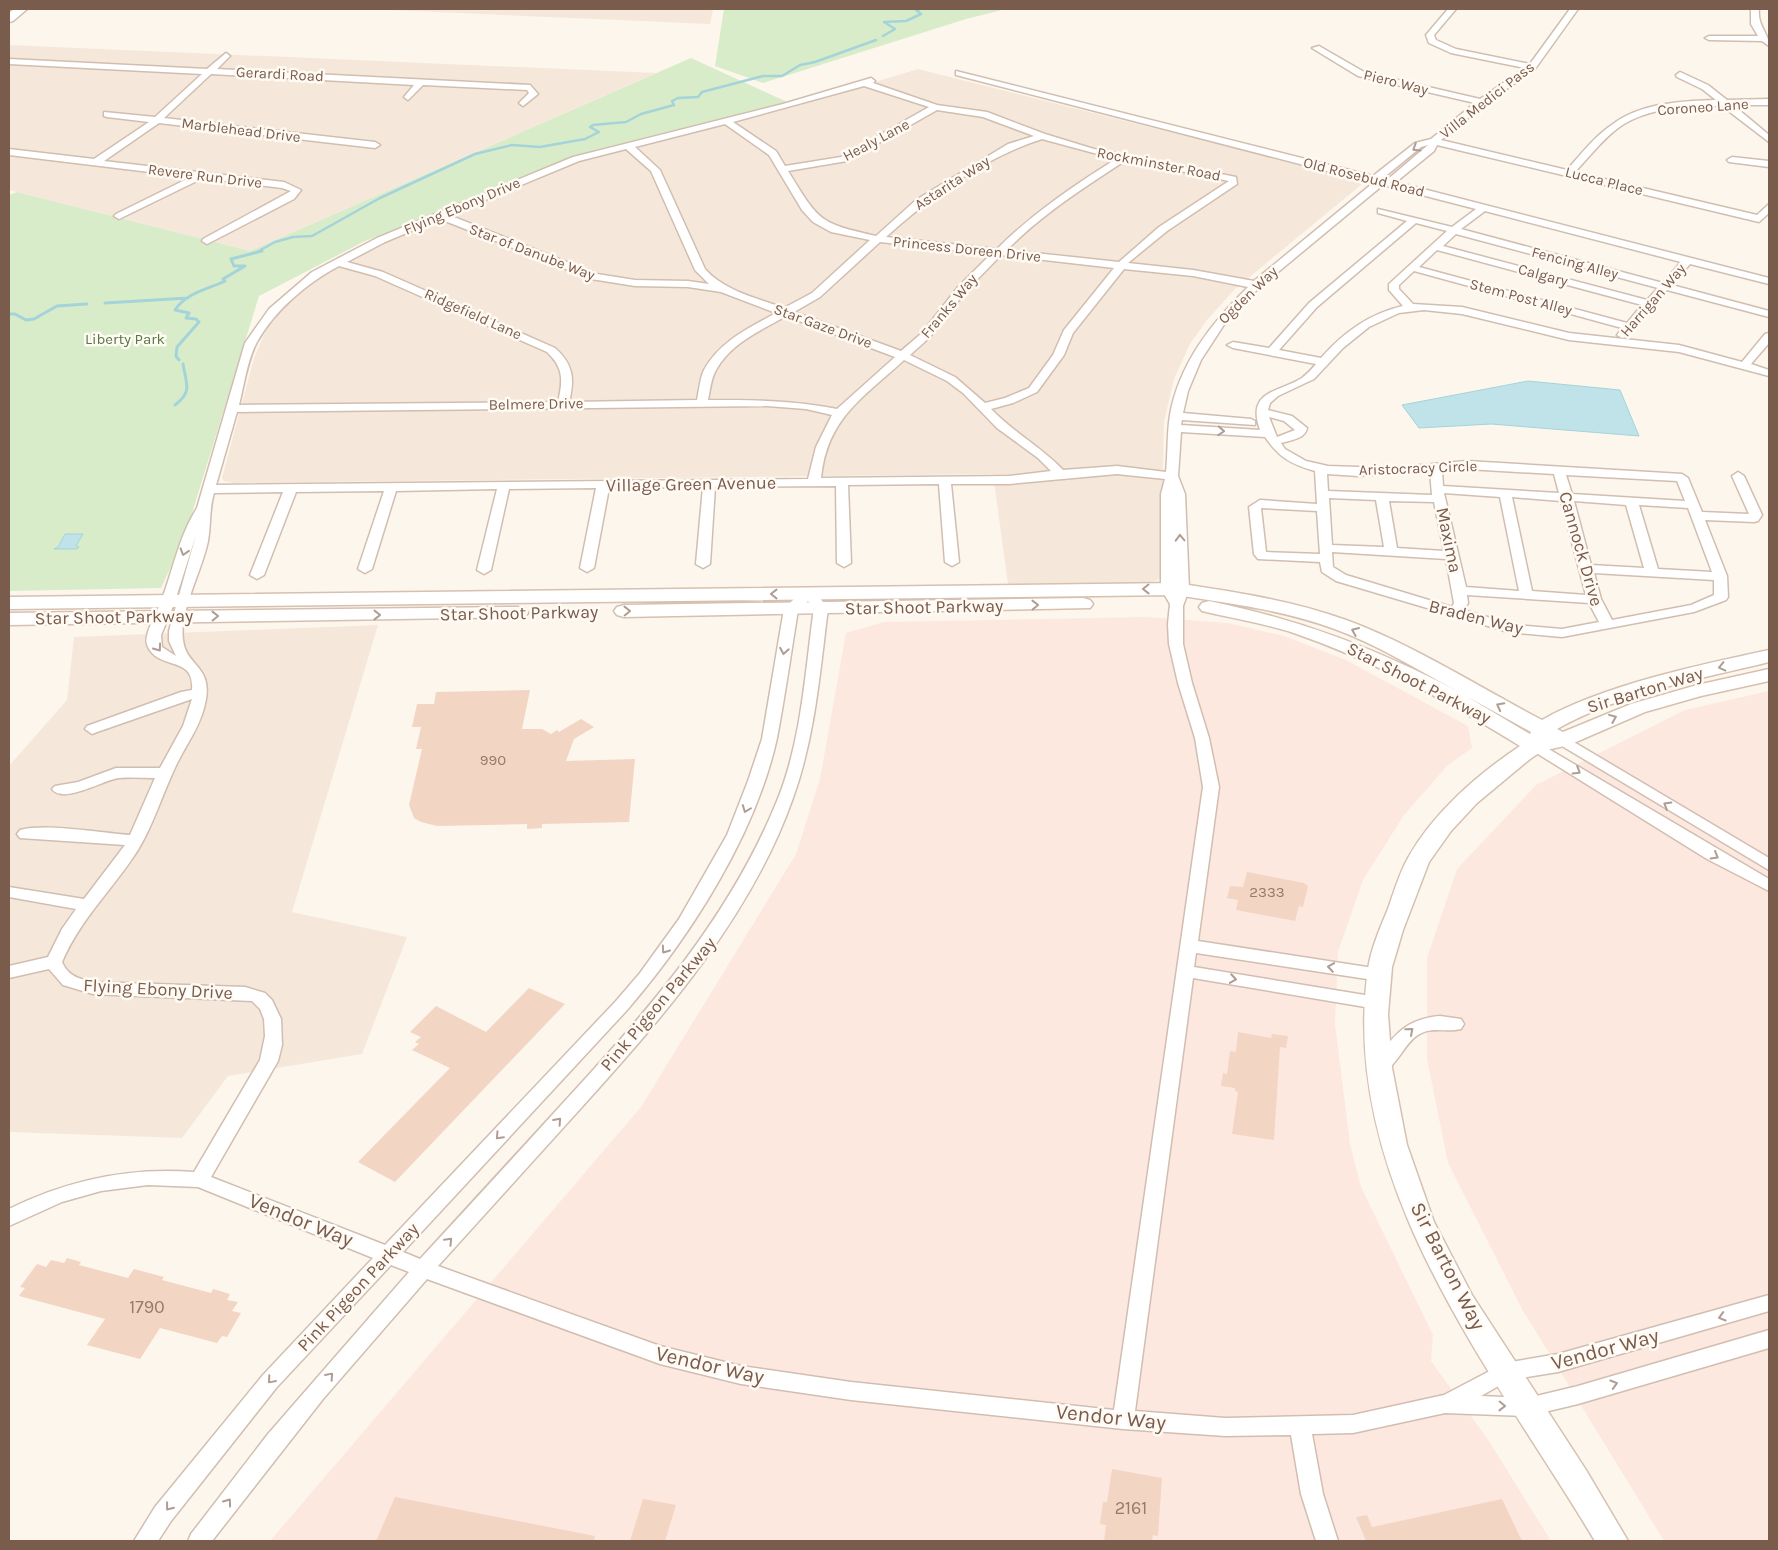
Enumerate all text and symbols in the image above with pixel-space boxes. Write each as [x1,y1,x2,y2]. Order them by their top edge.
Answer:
street label: Villa Medici Pass [1436,58,1538,142]
street label: Gerardi Road [236,63,324,85]
street label: Piero Way [1362,65,1430,99]
street label: Coroneo Lane [1657,95,1749,119]
street label: Marblehead Drive [181,114,301,146]
street label: Healy Lane [840,115,912,165]
one-way arrow [1412,142,1421,152]
street label: Rockminster Road [1096,143,1222,185]
street label: Astarita Way [911,152,993,214]
street label: Old Rosebud Road [1302,153,1426,201]
street label: Revere Run Drive [147,160,263,192]
street label: Lucca Place [1563,163,1645,199]
street label: Flying Ebony Drive [401,173,523,239]
street label: Star of Danube Way [466,220,598,284]
street label: Princess Doreen Drive [892,232,1042,266]
street label: Fencing Alley [1530,243,1620,283]
street label: Calgary [1516,260,1570,290]
street label: Harrigan Way [1616,260,1690,340]
street label: Ogden Way [1215,262,1281,328]
street label: Franks Way [917,270,981,342]
street label: Stem Post Alley [1468,275,1574,319]
street label: Ridgefield Lane [422,284,524,344]
street label: Star Gaze Drive [771,300,875,352]
park label: Liberty Park [85,330,165,348]
street label: Belmere Drive [489,394,583,414]
one-way arrow [1217,426,1225,437]
street label: Aristocracy Circle [1358,457,1478,479]
street label: Village Green Avenue [606,472,776,496]
street label: Cannock Drive [1554,489,1608,609]
street label: Maxima [1431,505,1467,575]
one-way arrow [1175,534,1186,542]
one-way arrow [180,548,190,556]
one-way arrow [1142,584,1150,594]
one-way arrow [769,588,777,599]
street label: Star Shoot Parkway [844,595,1004,619]
street label: Braden Way [1427,595,1526,639]
one-way arrow [1032,600,1039,610]
street label: Star Shoot Parkway [439,601,599,625]
street label: Star Shoot Parkway [34,605,194,629]
one-way arrow [624,606,632,616]
one-way arrow [374,610,382,620]
one-way arrow [212,611,219,621]
one-way arrow [1352,626,1360,636]
street label: Star Shoot Parkway [1343,637,1495,729]
one-way arrow [152,642,161,652]
one-way arrow [780,647,790,656]
one-way arrow [1717,661,1726,672]
street label: Sir Barton Way [1584,662,1706,718]
one-way arrow [1496,702,1505,712]
one-way arrow [1608,714,1617,724]
house number: 990 [480,751,506,769]
one-way arrow [1571,764,1580,774]
one-way arrow [1663,801,1672,811]
one-way arrow [742,804,752,813]
one-way arrow [1710,850,1719,860]
house number: 2333 [1249,883,1285,901]
street label: Pink Pigeon Parkway [596,932,721,1075]
one-way arrow [662,944,672,953]
one-way arrow [1327,963,1336,973]
street label: Flying Ebony Drive [83,974,233,1004]
one-way arrow [1229,974,1238,984]
one-way arrow [1405,1028,1414,1037]
one-way arrow [552,1117,561,1126]
one-way arrow [496,1130,505,1139]
street label: Vendor Way [245,1188,357,1252]
street label: Sir Barton Way [1405,1198,1491,1334]
street label: Pink Pigeon Parkway [293,1218,424,1356]
one-way arrow [443,1238,452,1247]
house number: 1790 [129,1296,165,1318]
one-way arrow [1719,1311,1727,1321]
street label: Vendor Way [1549,1323,1662,1375]
street label: Vendor Way [653,1341,767,1389]
one-way arrow [325,1373,334,1382]
one-way arrow [268,1375,277,1384]
one-way arrow [1610,1380,1618,1390]
street label: Vendor Way [1055,1399,1167,1435]
one-way arrow [1498,1401,1506,1411]
house number: 2161 [1115,1497,1147,1519]
one-way arrow [222,1498,231,1508]
one-way arrow [167,1501,175,1510]

